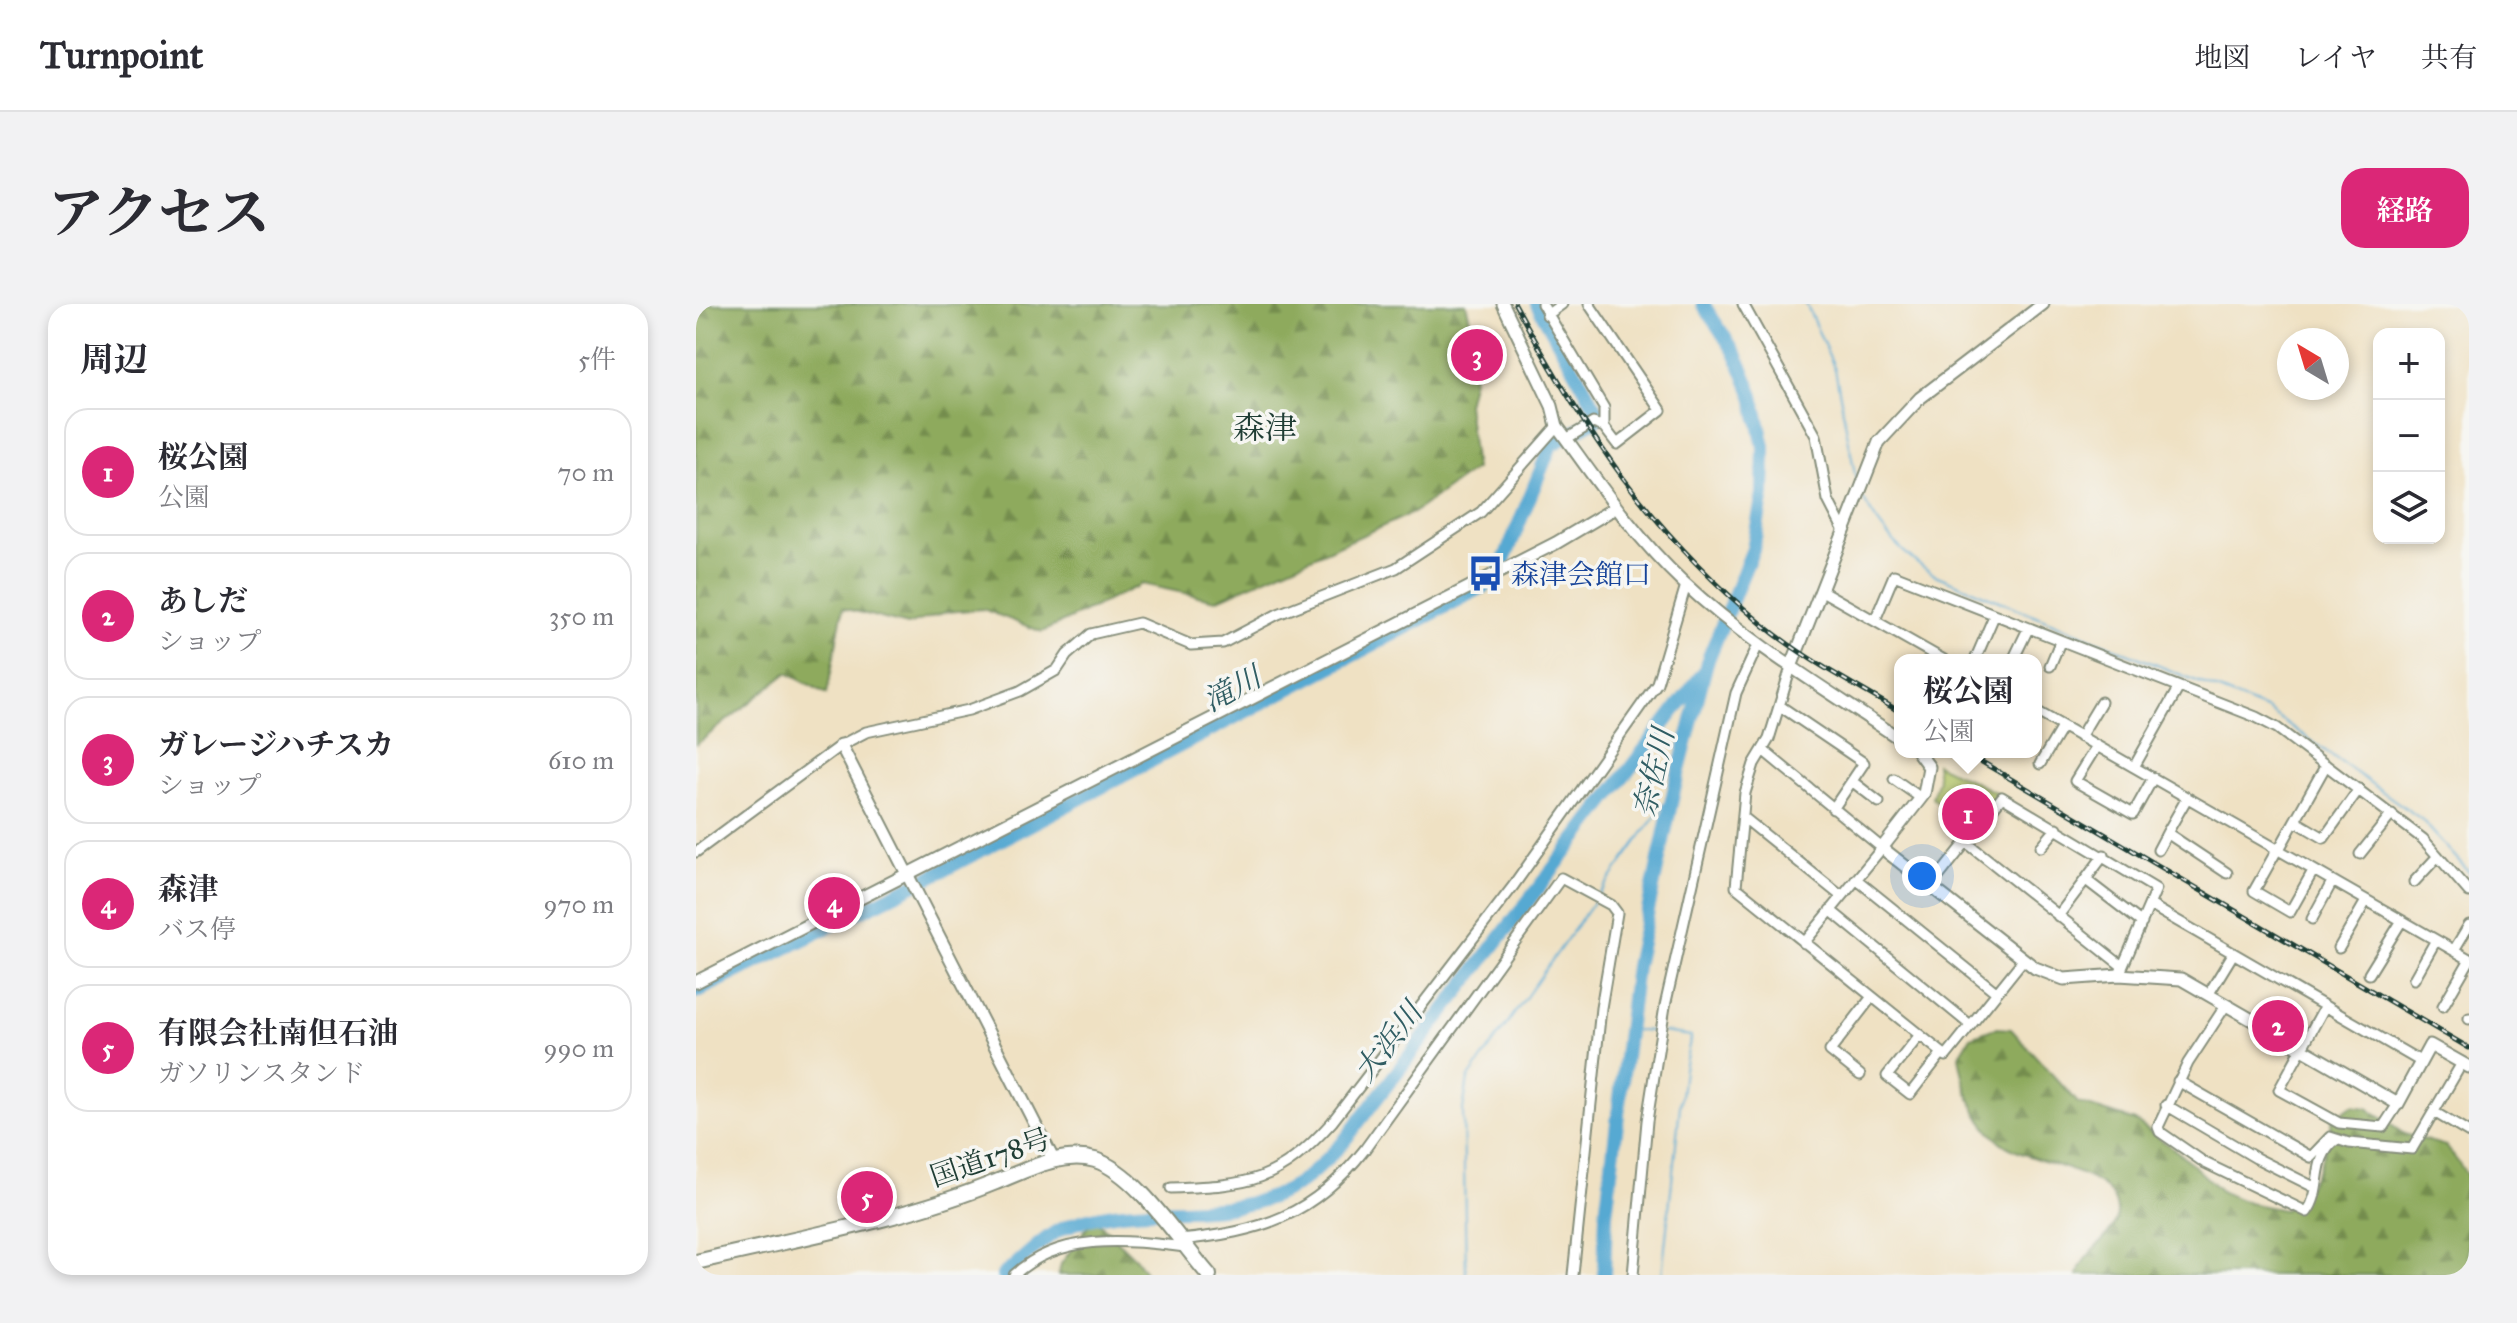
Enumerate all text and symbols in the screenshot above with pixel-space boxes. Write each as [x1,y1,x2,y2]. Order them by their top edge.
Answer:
text: Turnpoint [40,32,203,78]
text: 地図 [2194,40,2250,75]
text: レイヤ [2294,40,2377,75]
text: 共有 [2421,40,2477,75]
button: 経路 [2341,168,2469,248]
text: アクセス [48,179,270,247]
pin: 3 [1451,325,1503,385]
north arrow [2277,328,2349,400]
map controls [2373,328,2445,544]
button: + [2373,328,2445,400]
text: 周辺 [80,339,148,380]
text: 5件 [578,343,616,375]
button: − [2373,400,2445,472]
district label: 森津 [1233,409,1297,448]
text: 桜公園 [158,439,248,475]
text: 1 [103,456,113,488]
text: 70 m [558,456,614,488]
button: layers [2373,472,2445,544]
text: 公園 [158,481,210,513]
bus stop icon: 森津会館口 [1466,555,1504,593]
place label: 森津会館口 [1511,557,1651,592]
text: あしだ [158,583,248,619]
text: 2 [102,600,114,632]
text: 350 m [549,600,614,632]
text: ショップ [158,625,261,657]
popup [1894,654,2042,758]
water label: 滝川 [1197,658,1270,719]
text: 桜公園 [1923,673,2013,709]
text: 公園 [1923,715,1975,747]
water label: 奈佐川 [1626,722,1682,821]
text: ガレージハチスカ [158,727,394,763]
text: 3 [103,744,113,776]
text: 610 m [548,744,614,776]
text: ショップ [158,769,261,801]
pin: 1 [1942,784,1994,844]
your location [1902,856,1942,896]
text: 森津 [158,871,218,907]
pin: 4 [808,873,860,933]
text: 4 [101,888,115,920]
text: 970 m [544,888,614,920]
text: バス停 [158,913,236,945]
water label: 大浜川 [1346,993,1432,1089]
pin: 2 [2252,996,2304,1056]
text: 有限会社南但石油 [158,1015,398,1051]
text: 5 [102,1032,114,1064]
text: 990 m [543,1032,614,1064]
text: ガソリンスタンド [158,1057,365,1089]
street label: 国道178号 [925,1121,1055,1194]
pin: 5 [841,1167,893,1227]

